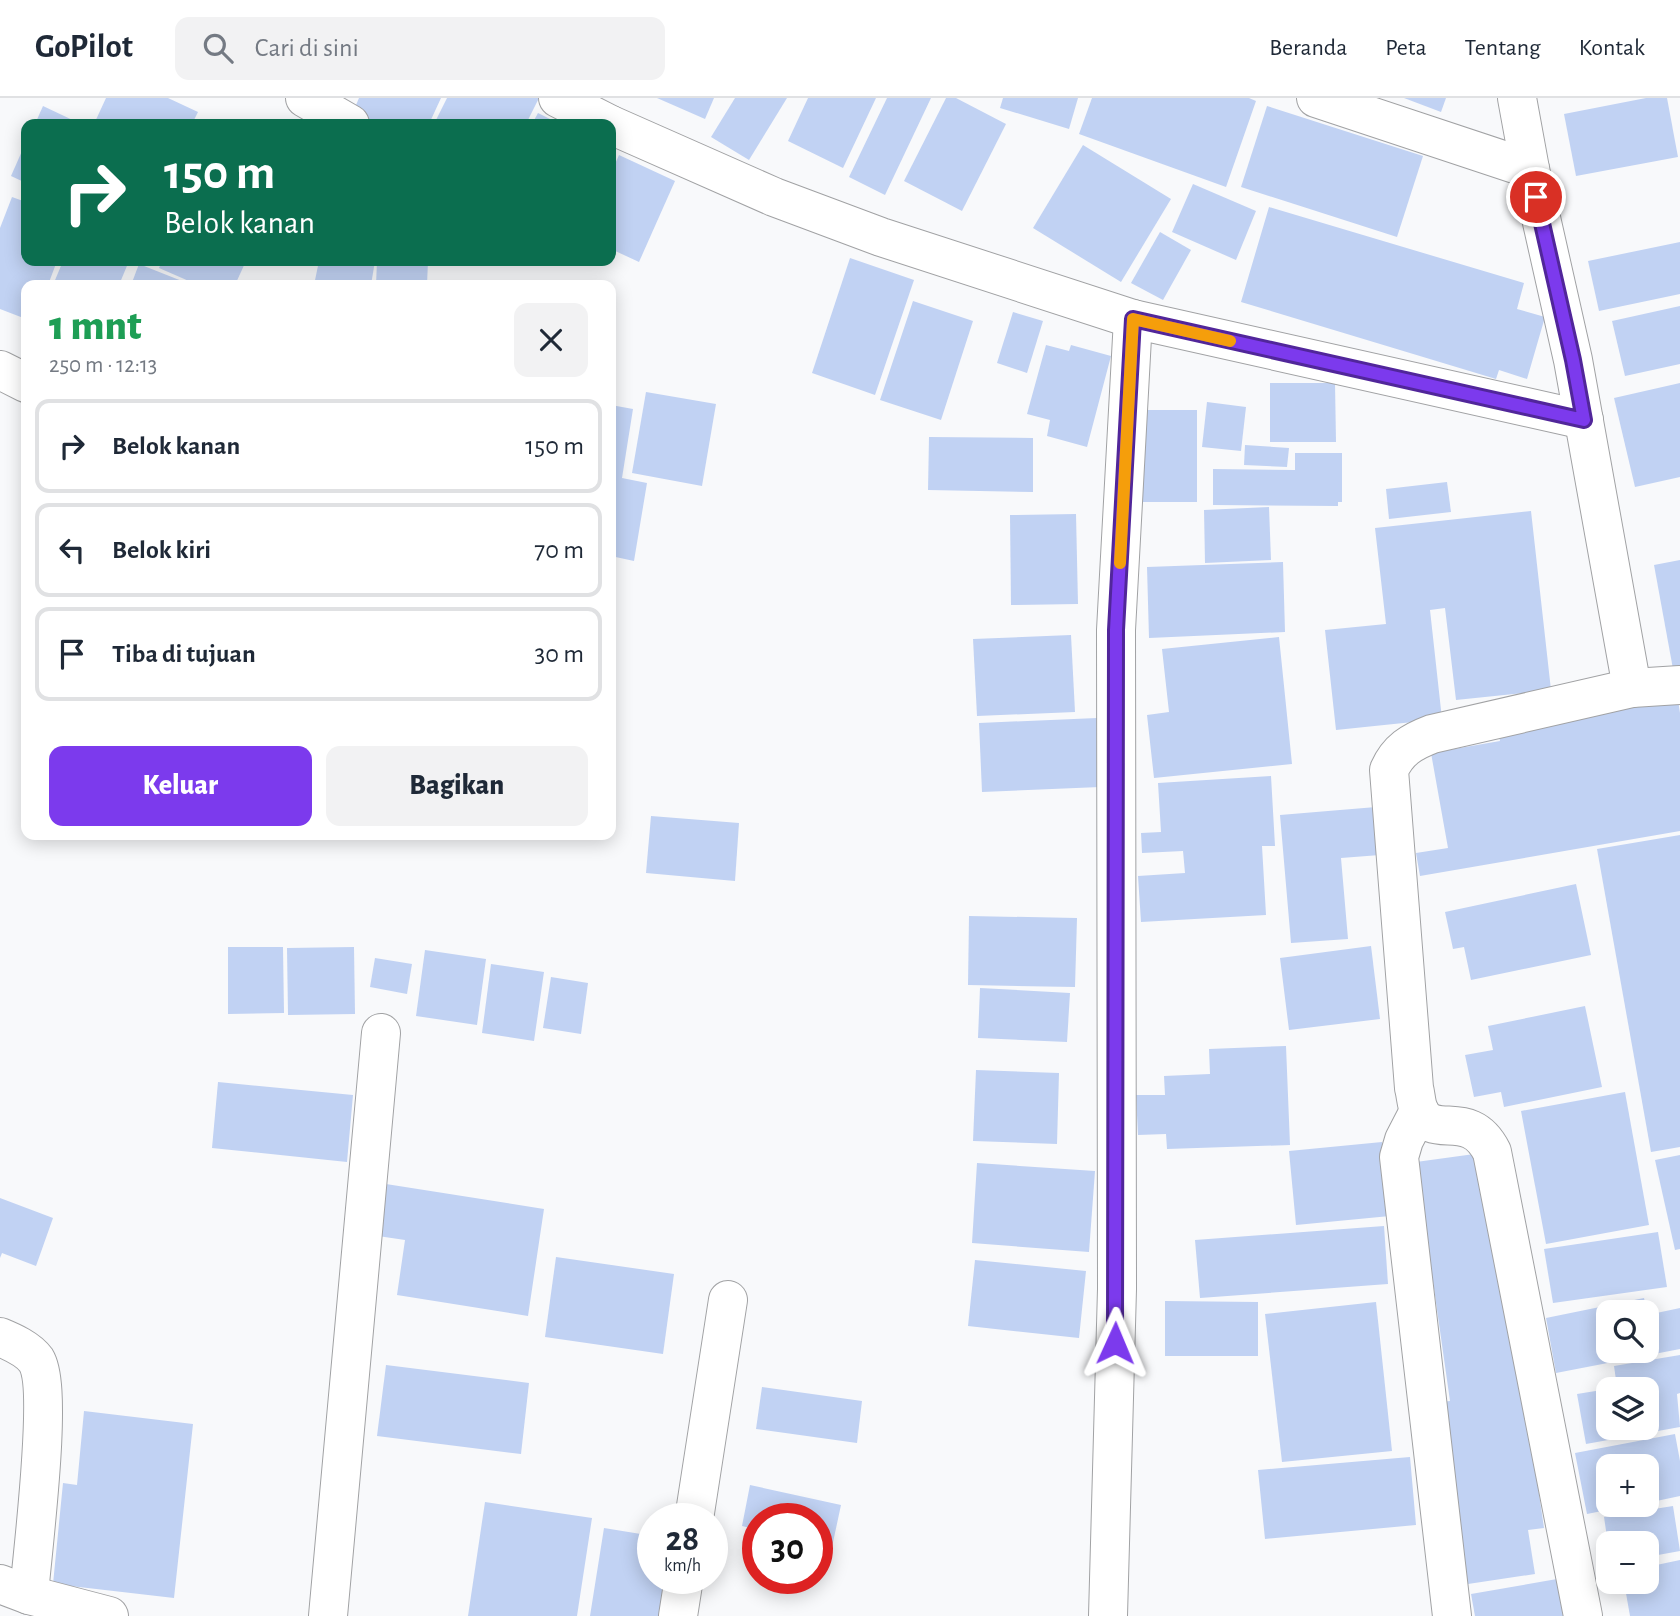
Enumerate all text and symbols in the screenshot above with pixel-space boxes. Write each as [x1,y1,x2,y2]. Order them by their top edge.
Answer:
search box [175,17,665,80]
icon: search [199,29,237,67]
text: GoPilot [35,31,133,64]
text: Cari di sini [255,35,359,61]
text: Beranda [1269,36,1347,60]
text: Peta [1385,36,1427,60]
text: Tentang [1465,36,1541,60]
text: Kontak [1579,36,1645,60]
icon: right [49,147,140,238]
text: 150 m [164,149,275,198]
pin [1506,167,1566,227]
icon: arrive [1517,178,1555,216]
text: Belok kanan [164,207,315,239]
button: close [514,303,588,377]
text: 1 mnt [49,305,142,347]
text: 250 m · 12:13 [49,354,157,377]
icon: right [53,427,91,465]
text: Belok kanan [112,433,240,459]
text: 150 m [525,433,584,459]
icon: left [53,531,91,569]
text: Belok kiri [112,537,211,563]
text: 70 m [534,537,584,563]
icon: arrive [53,635,91,673]
text: Tiba di tujuan [112,641,256,667]
text: 30 m [534,641,584,667]
button: Keluar [49,746,312,826]
button: Bagikan [326,746,588,826]
map controls [1596,1300,1659,1594]
button: search [1596,1300,1659,1363]
position arrow [1078,1306,1152,1380]
button: layers [1596,1377,1659,1440]
button: + [1596,1454,1659,1517]
speed limit sign: 30 [742,1503,833,1594]
text: 28 [666,1522,699,1557]
button: − [1596,1531,1659,1594]
text: km/h [664,1557,701,1575]

